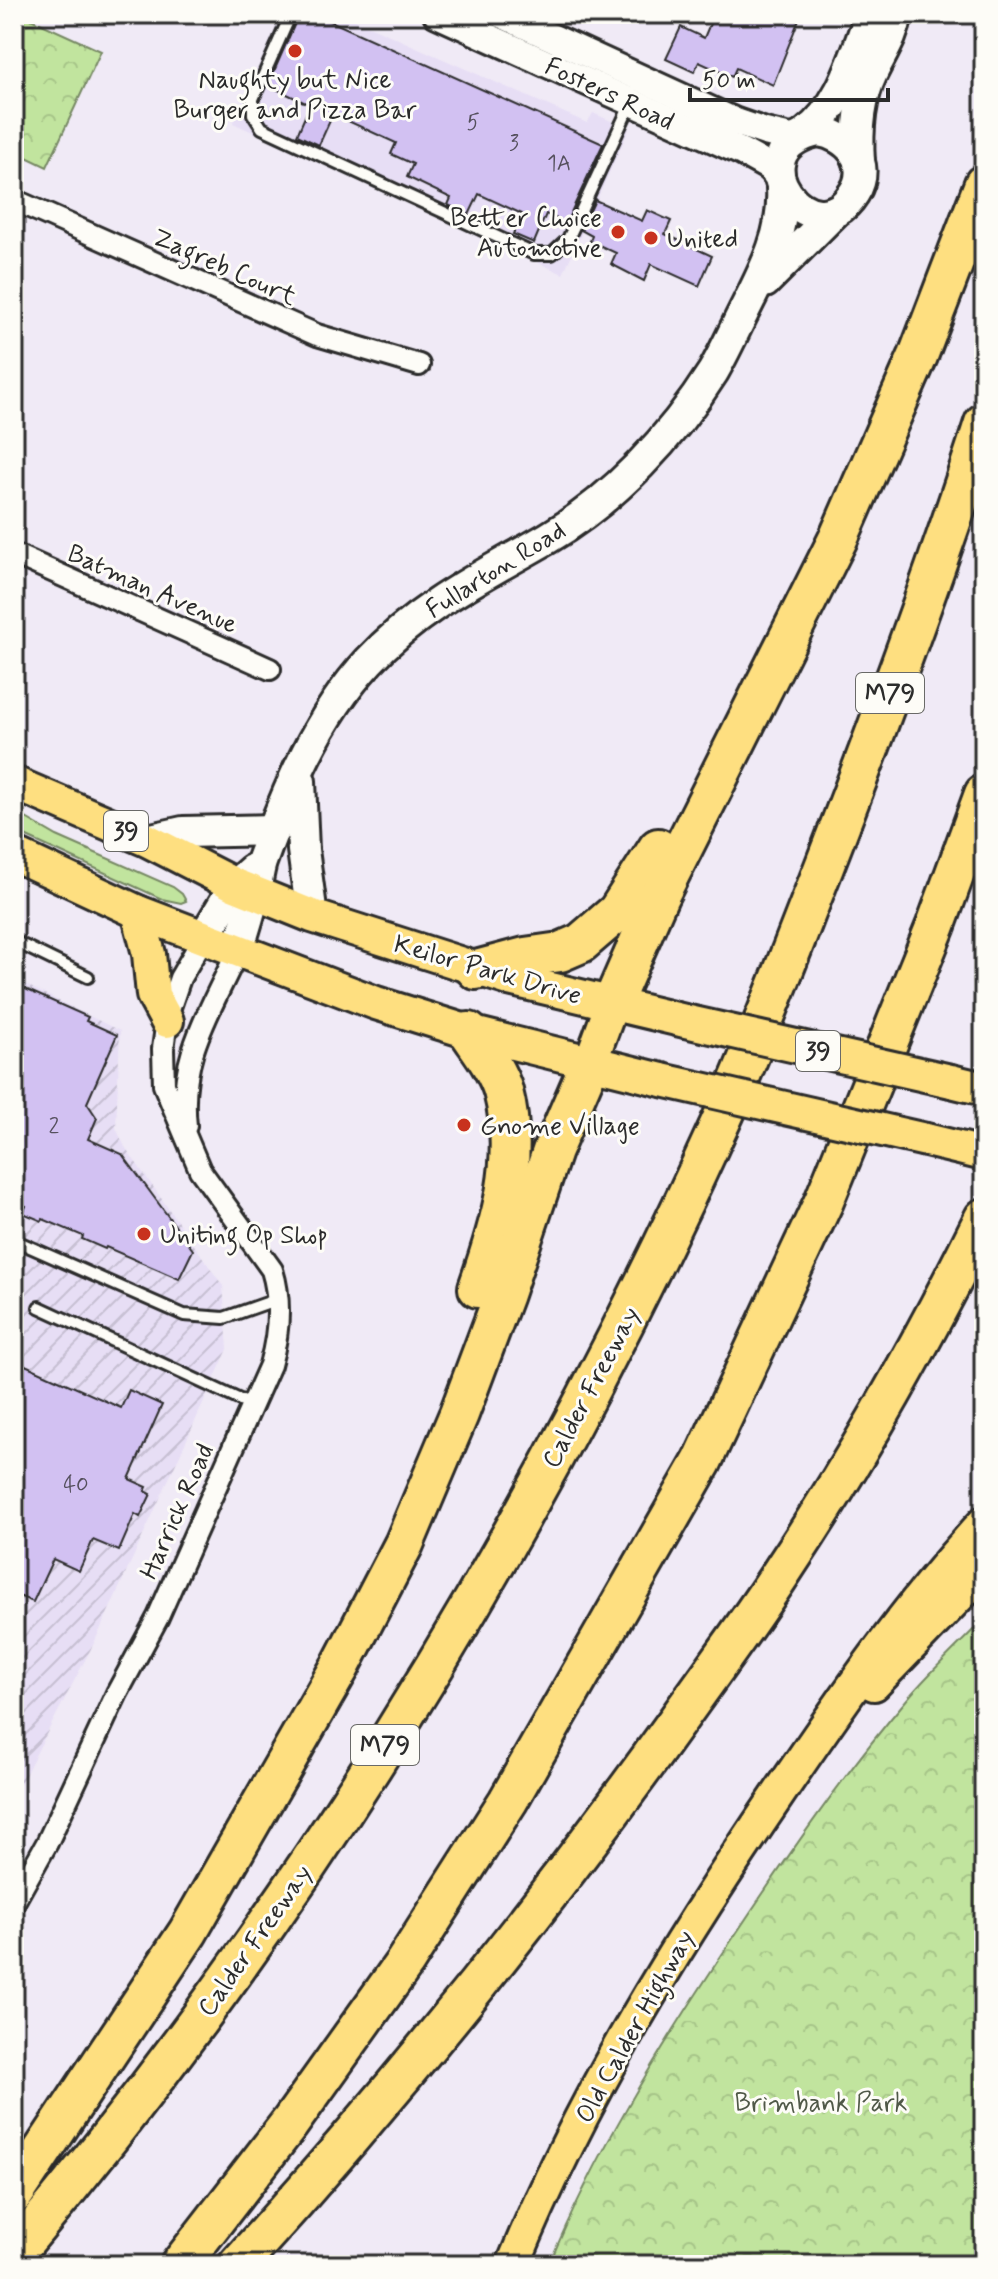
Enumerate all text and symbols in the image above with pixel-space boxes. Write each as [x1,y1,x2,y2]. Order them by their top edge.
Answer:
marker: Naughty but Nice Burger and Pizza Bar [286,42,304,60]
street label: Fosters Road [539,50,679,140]
scale bar [690,52,888,102]
place label: Naughty but Nice Burger and Pizza Bar [174,64,417,130]
text: 50 m [702,66,756,97]
house number: 5 [466,109,480,137]
house number: 3 [509,130,519,158]
house number: 1A [547,150,571,178]
place label: Better Choice Automotive [450,202,602,266]
street label: Zagreb Court [146,221,301,317]
marker: Better Choice Automotive [609,223,627,241]
place label: United [667,223,738,257]
marker: United [642,229,660,247]
street label: Fullarton Road [420,514,572,627]
street label: Batman Avenue [62,537,243,643]
road number: M79 [856,673,924,713]
road number: 39 [104,811,148,851]
street label: Keilor Park Drive [390,928,585,1014]
road number: 39 [796,1031,840,1071]
place label: Gnome Village [480,1110,640,1144]
house number: 2 [49,1113,60,1141]
marker: Gnome Village [455,1116,473,1134]
place label: Uniting Op Shop [160,1219,328,1256]
marker: Uniting Op Shop [135,1225,153,1243]
street label: Calder Freeway [535,1301,649,1475]
street label: Harrick Road [133,1439,223,1585]
house number: 40 [63,1471,89,1499]
road number: M79 [351,1725,419,1765]
street label: Calder Freeway [191,1858,321,2024]
street label: Old Calder Highway [568,1924,706,2131]
park label: Brimbank Park [735,2087,908,2121]

